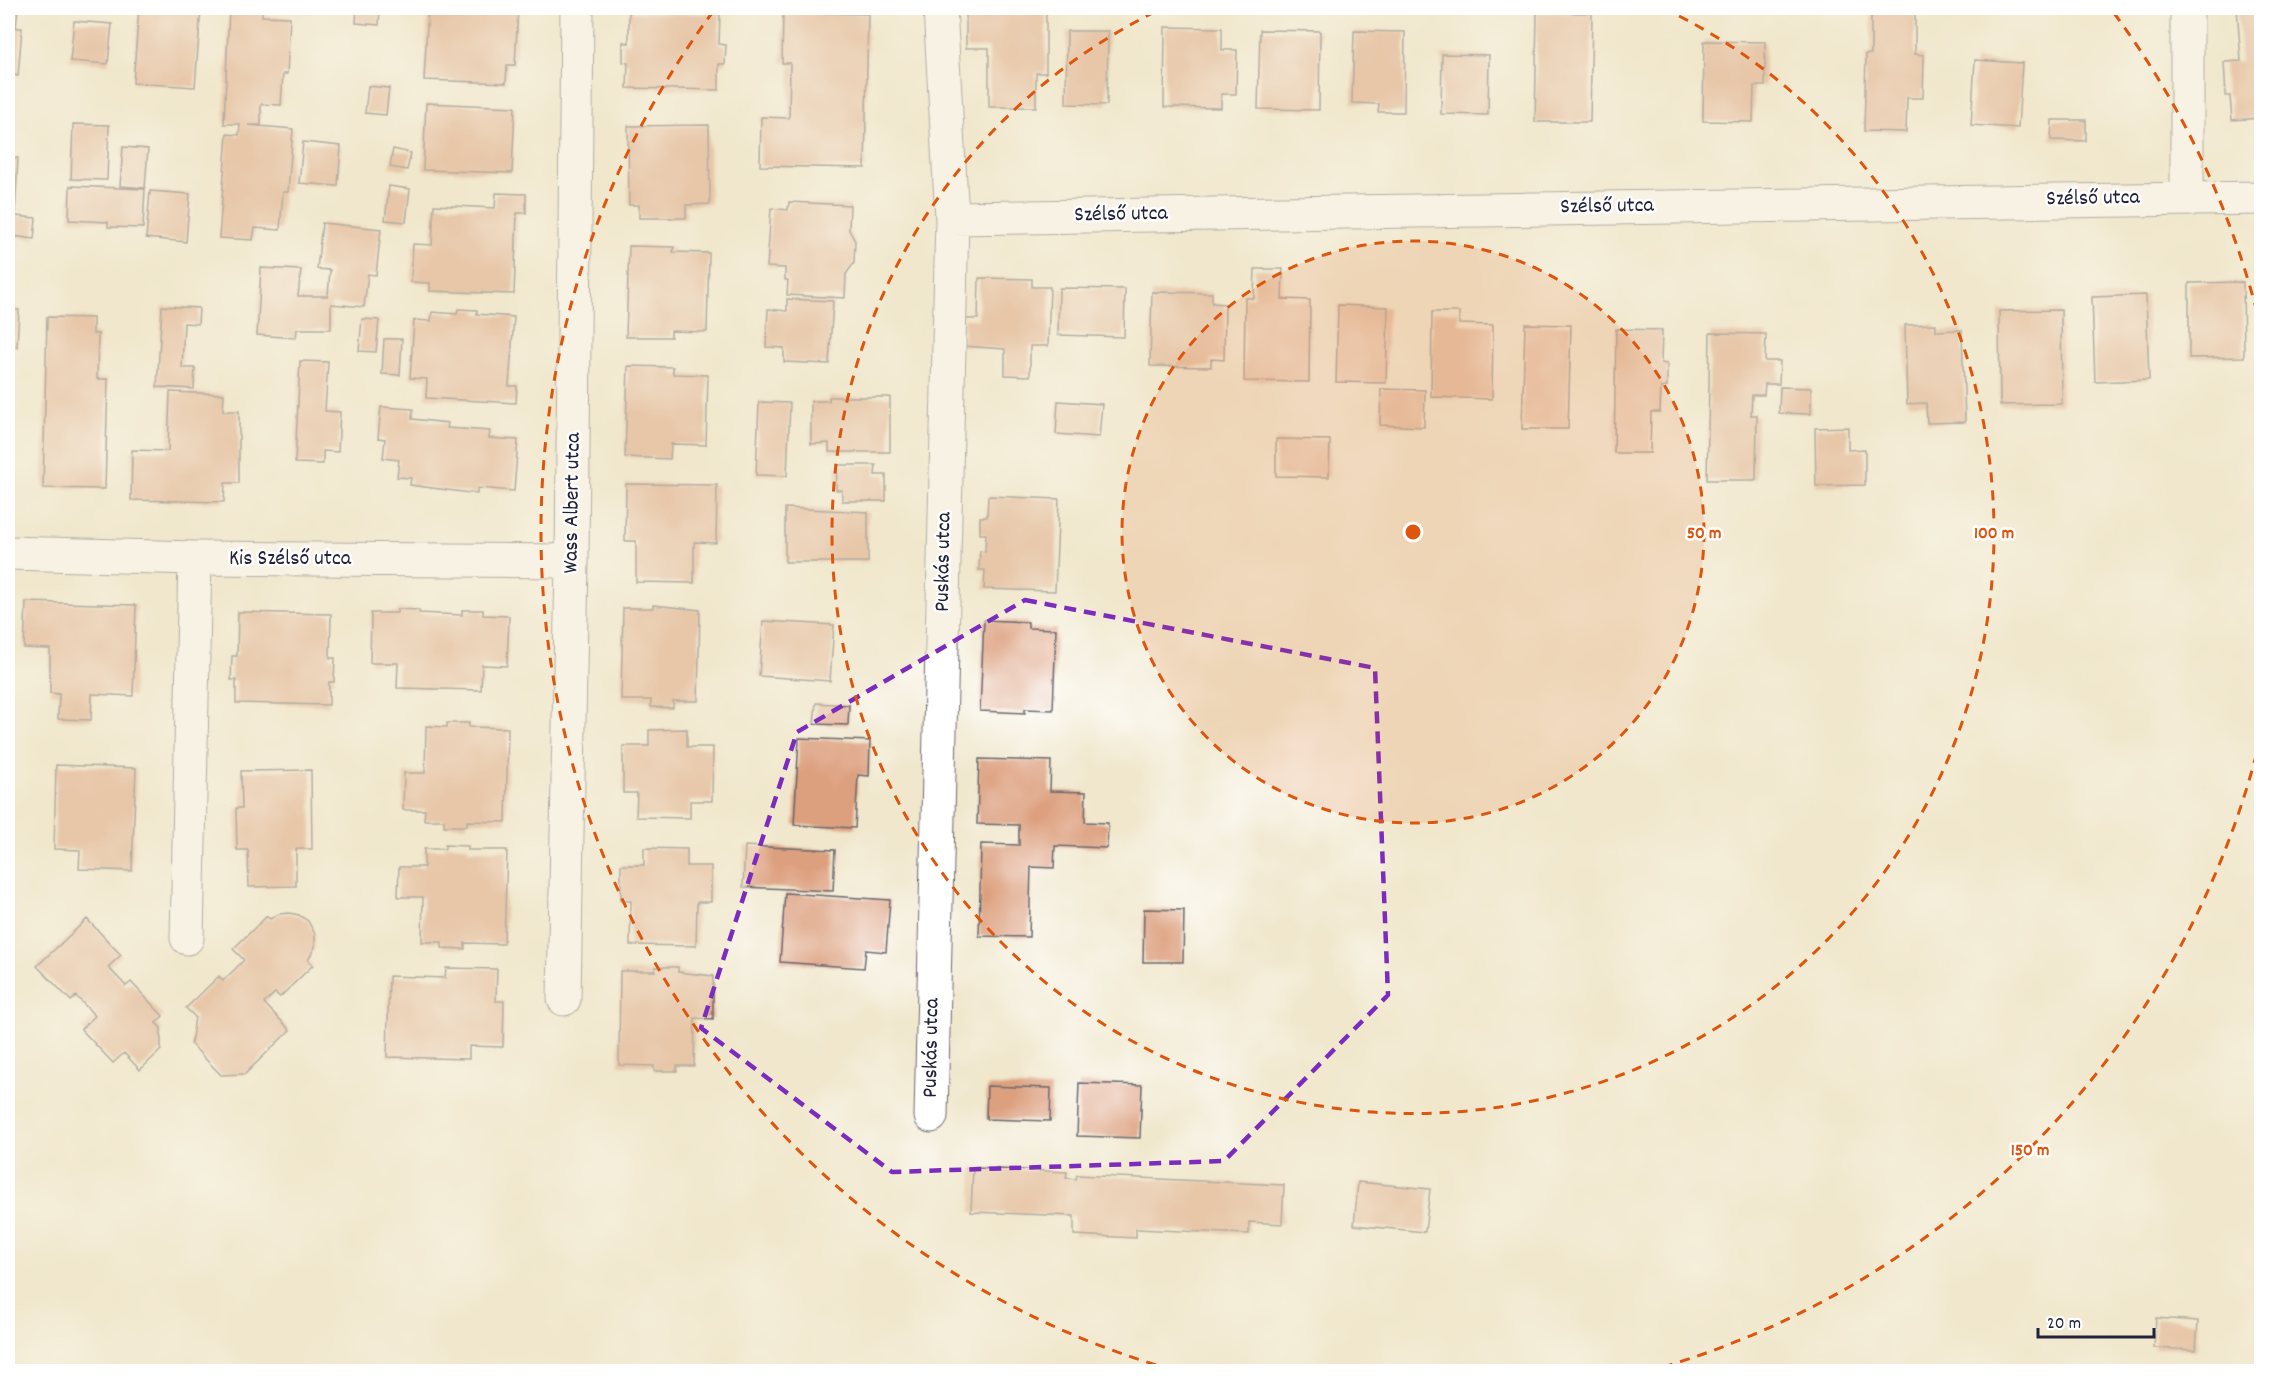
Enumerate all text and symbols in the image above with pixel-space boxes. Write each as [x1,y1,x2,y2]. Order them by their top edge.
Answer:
street label: Szélső utca [2046,183,2141,215]
street label: Szélső utca [1560,191,1655,223]
street label: Szélső utca [1074,199,1169,231]
street label: Wass Albert utca [556,432,590,574]
street label: Puskás utca [928,511,960,612]
centre of rings [1403,522,1423,542]
text: 50 m [1687,522,1721,547]
text: 100 m [1974,522,2014,547]
street label: Kis Szélső utca [229,544,352,575]
street label: Puskás utca [916,997,948,1098]
text: 150 m [2011,1139,2049,1164]
scale bar [2038,1301,2154,1339]
text: 20 m [2047,1312,2081,1337]

